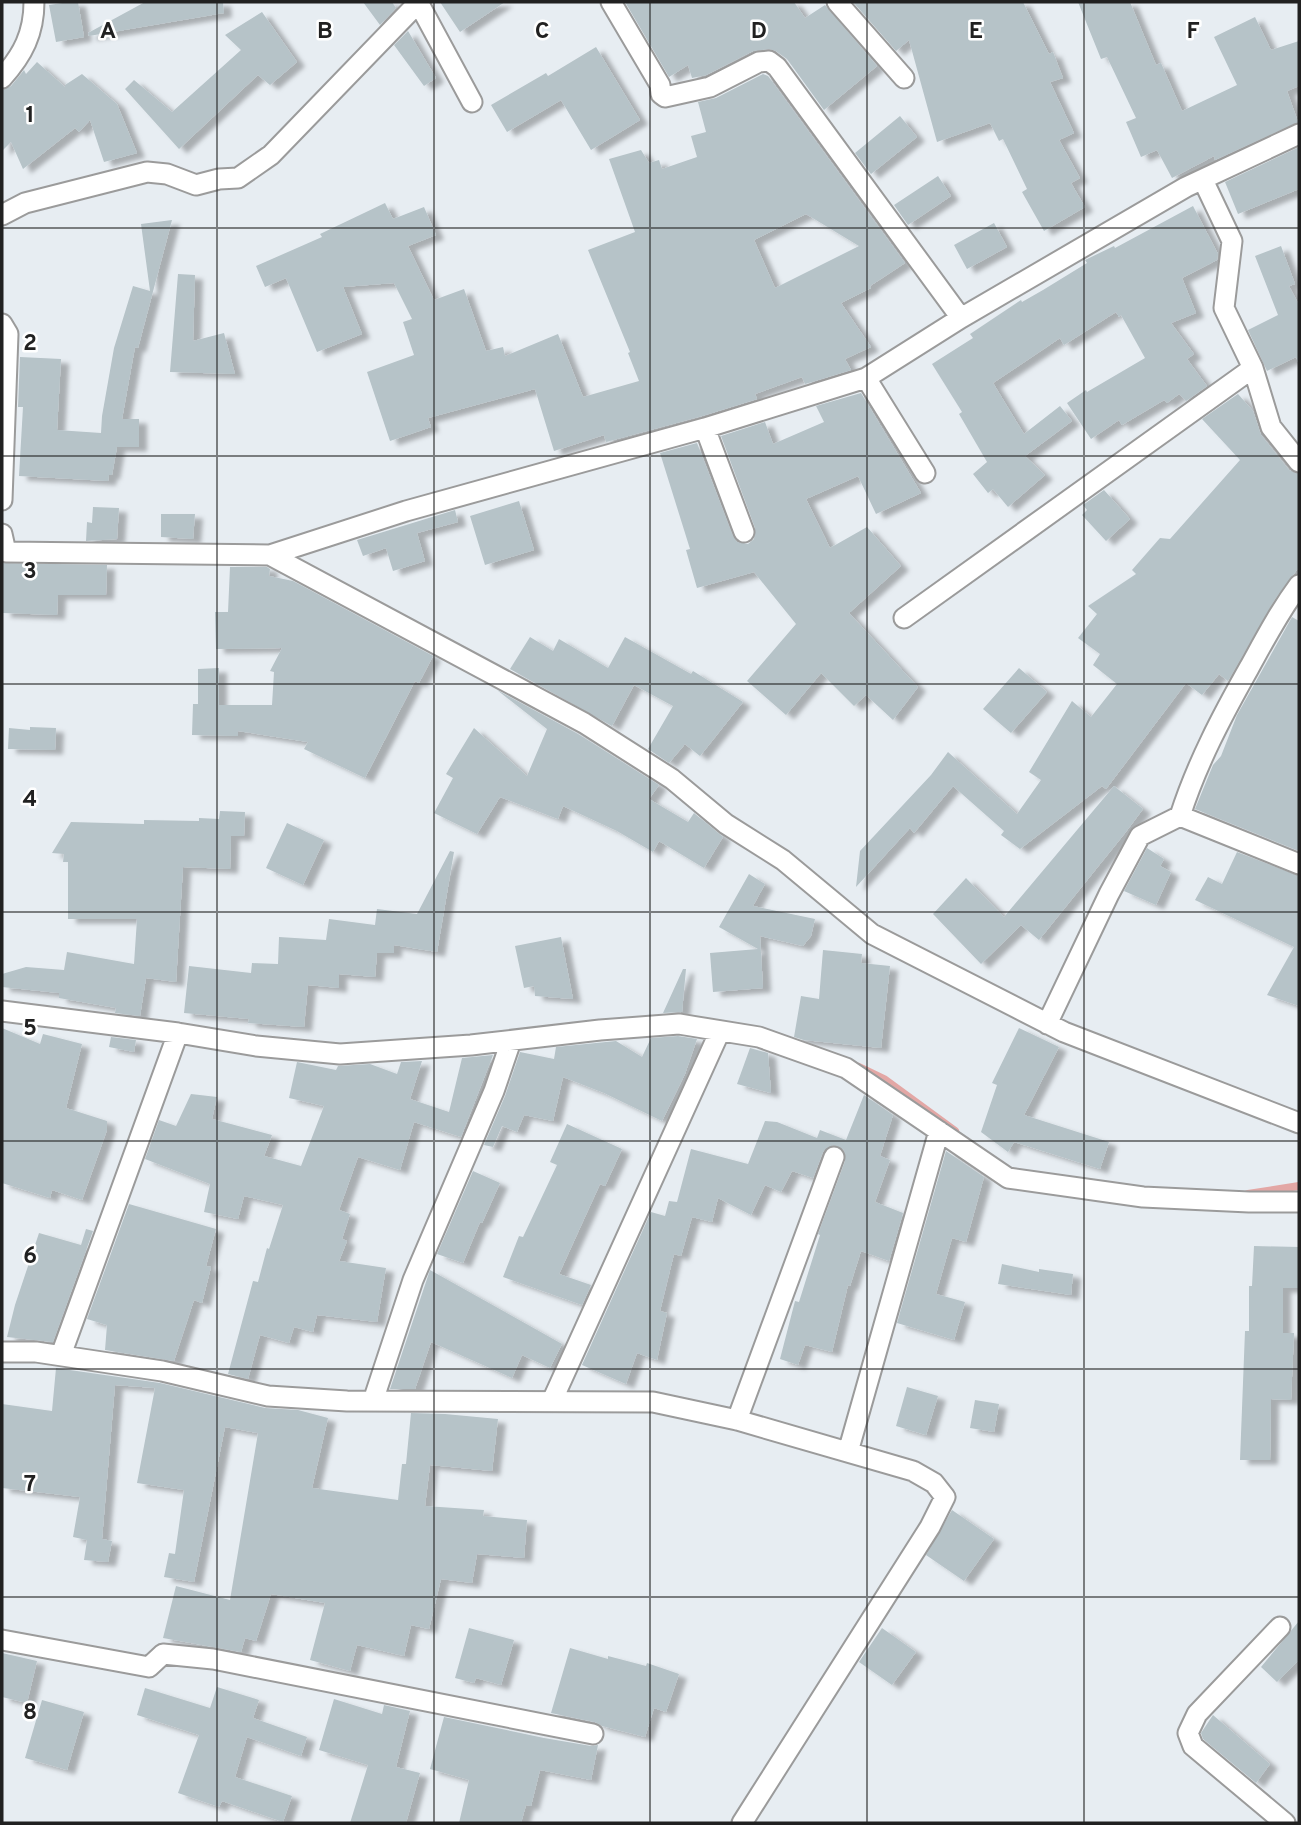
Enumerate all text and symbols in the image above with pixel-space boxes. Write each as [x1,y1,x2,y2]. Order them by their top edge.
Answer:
text: A [100,18,116,47]
text: B [317,18,333,47]
text: C [535,18,549,47]
text: D [751,18,767,47]
text: E [969,18,983,47]
text: F [1186,18,1200,47]
text: 1 [25,102,35,131]
text: 2 [23,330,37,359]
text: 3 [23,558,37,587]
text: 4 [23,786,37,815]
text: 5 [23,1015,37,1044]
text: 6 [23,1243,37,1272]
text: 7 [24,1471,36,1500]
text: 8 [23,1699,37,1728]

